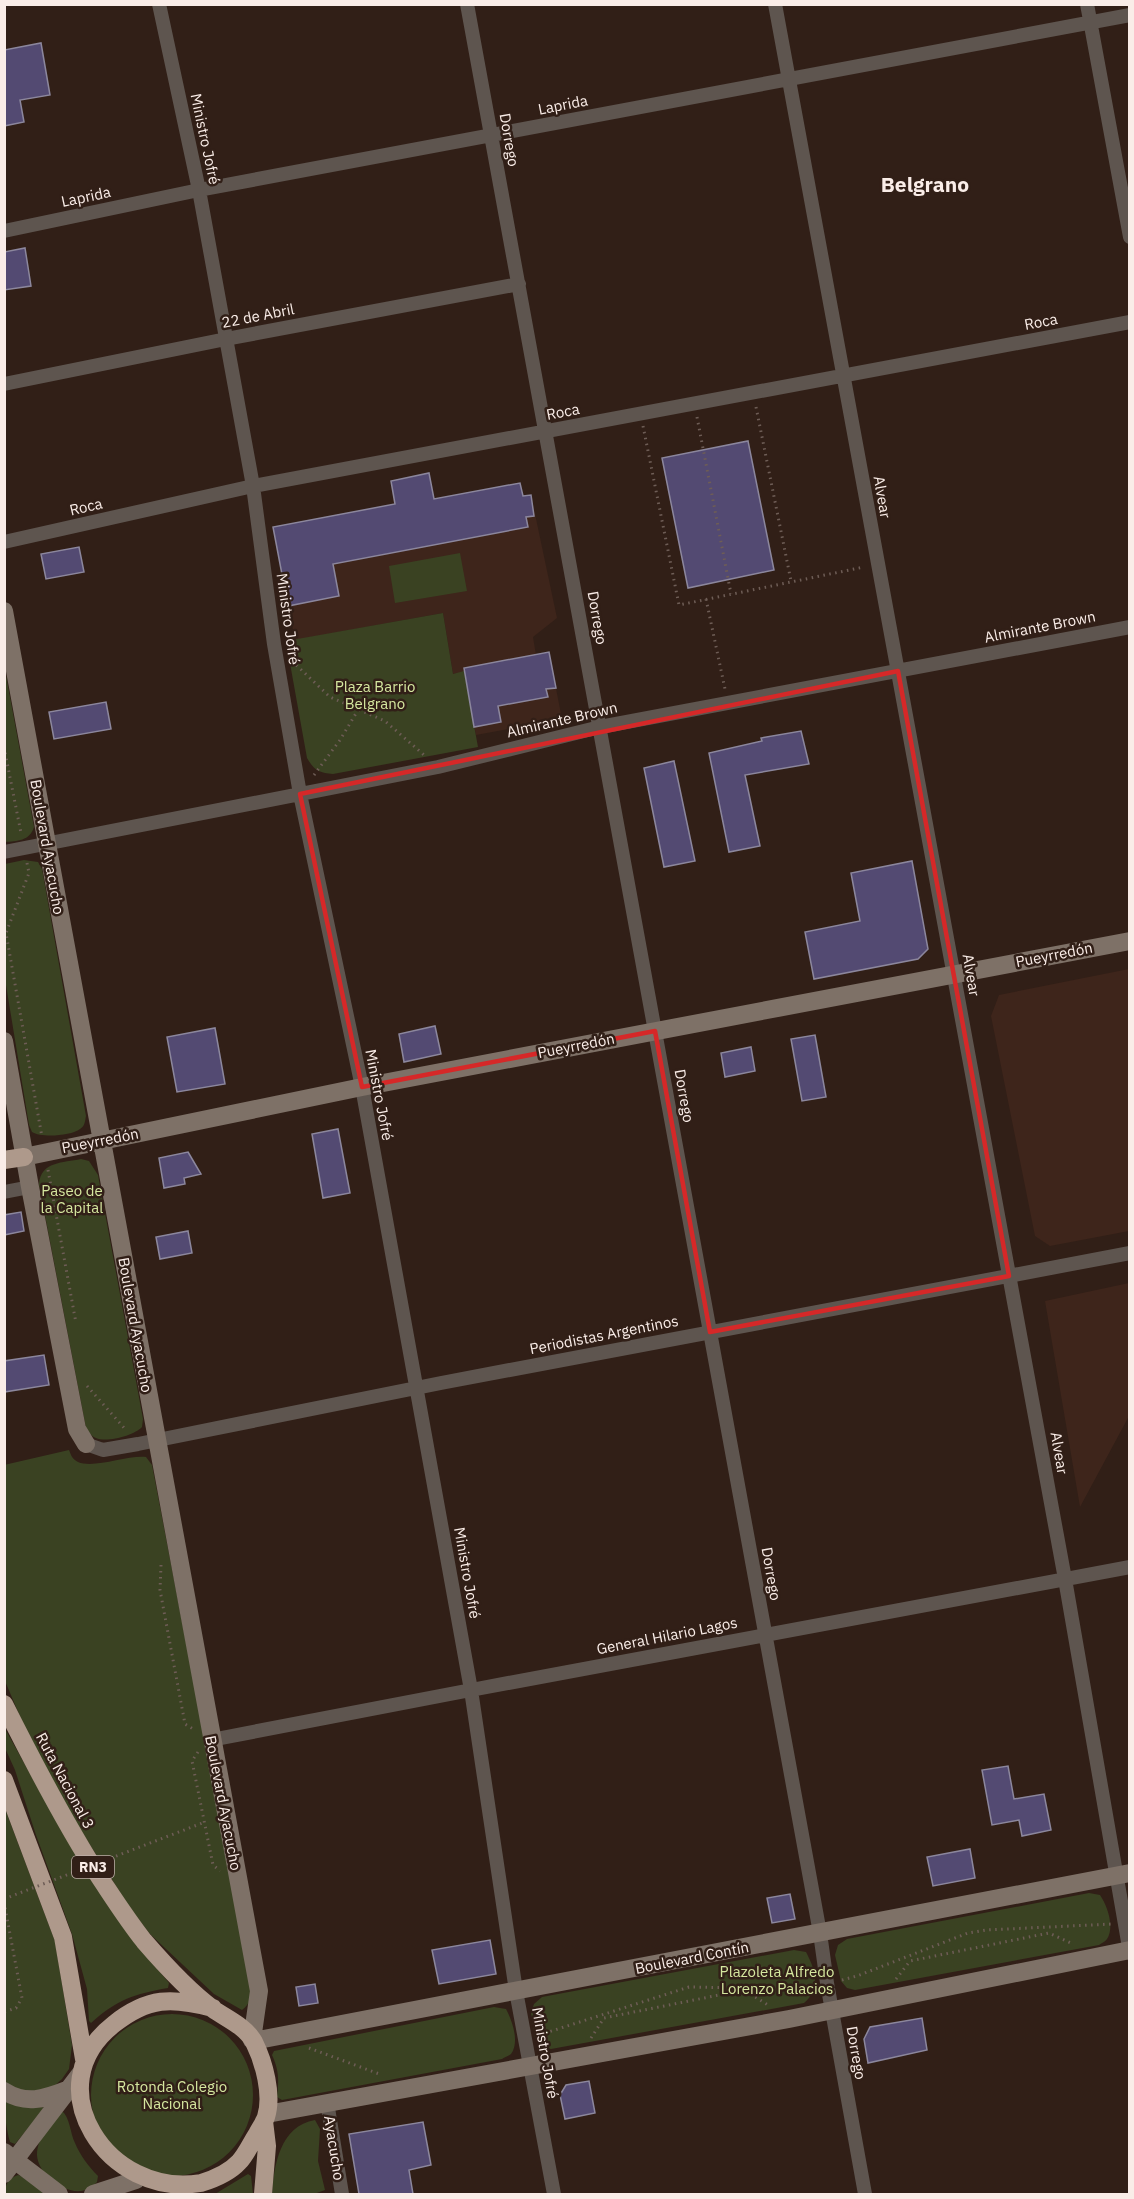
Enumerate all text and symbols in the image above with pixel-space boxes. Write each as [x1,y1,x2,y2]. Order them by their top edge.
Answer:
street label: Laprida [536,90,589,119]
street label: Ministro Jofré [187,92,224,186]
street label: Dorrego [495,112,524,168]
district label: Belgrano [881,170,969,198]
street label: Laprida [59,182,112,211]
street label: 22 de Abril [220,299,296,332]
street label: Roca [1023,309,1059,334]
street label: Roca [545,399,581,424]
street label: Alvear [869,474,896,520]
street label: Roca [68,494,104,520]
street label: Ministro Jofré [273,572,304,666]
street label: Dorrego [583,590,612,646]
street label: Almirante Brown [983,606,1097,647]
park label: Plaza Barrio Belgrano [335,677,415,713]
street label: Almirante Brown [505,698,619,741]
street label: Boulevard Ayacucho [26,778,69,916]
street label: Pueyrredón [1014,938,1094,971]
street label: Alvear [958,952,985,998]
street label: Pueyrredón [536,1029,616,1062]
street label: Ministro Jofré [361,1048,398,1142]
street label: Dorrego [670,1068,699,1124]
street label: Pueyrredón [60,1124,140,1157]
park label: Paseo de la Capital [41,1181,103,1217]
street label: Boulevard Ayacucho [114,1256,157,1394]
street label: Periodistas Argentinos [528,1311,680,1358]
street label: Alvear [1046,1430,1073,1476]
street label: Ministro Jofré [450,1526,485,1620]
street label: Dorrego [757,1546,786,1602]
street label: General Hilario Lagos [595,1613,739,1658]
street label: Ruta Nacional 3 [32,1729,99,1832]
street label: Boulevard Ayacucho [201,1734,246,1872]
road number: RN3 [72,1856,114,1878]
street label: Boulevard Contín [633,1937,750,1978]
park label: Plazoleta Alfredo Lorenzo Palacios [720,1962,834,1998]
street label: Ministro Jofré [528,2006,563,2100]
street label: Dorrego [842,2025,871,2081]
park label: Rotonda Colegio Nacional [117,2077,227,2113]
street label: Ayacucho [320,2114,349,2182]

